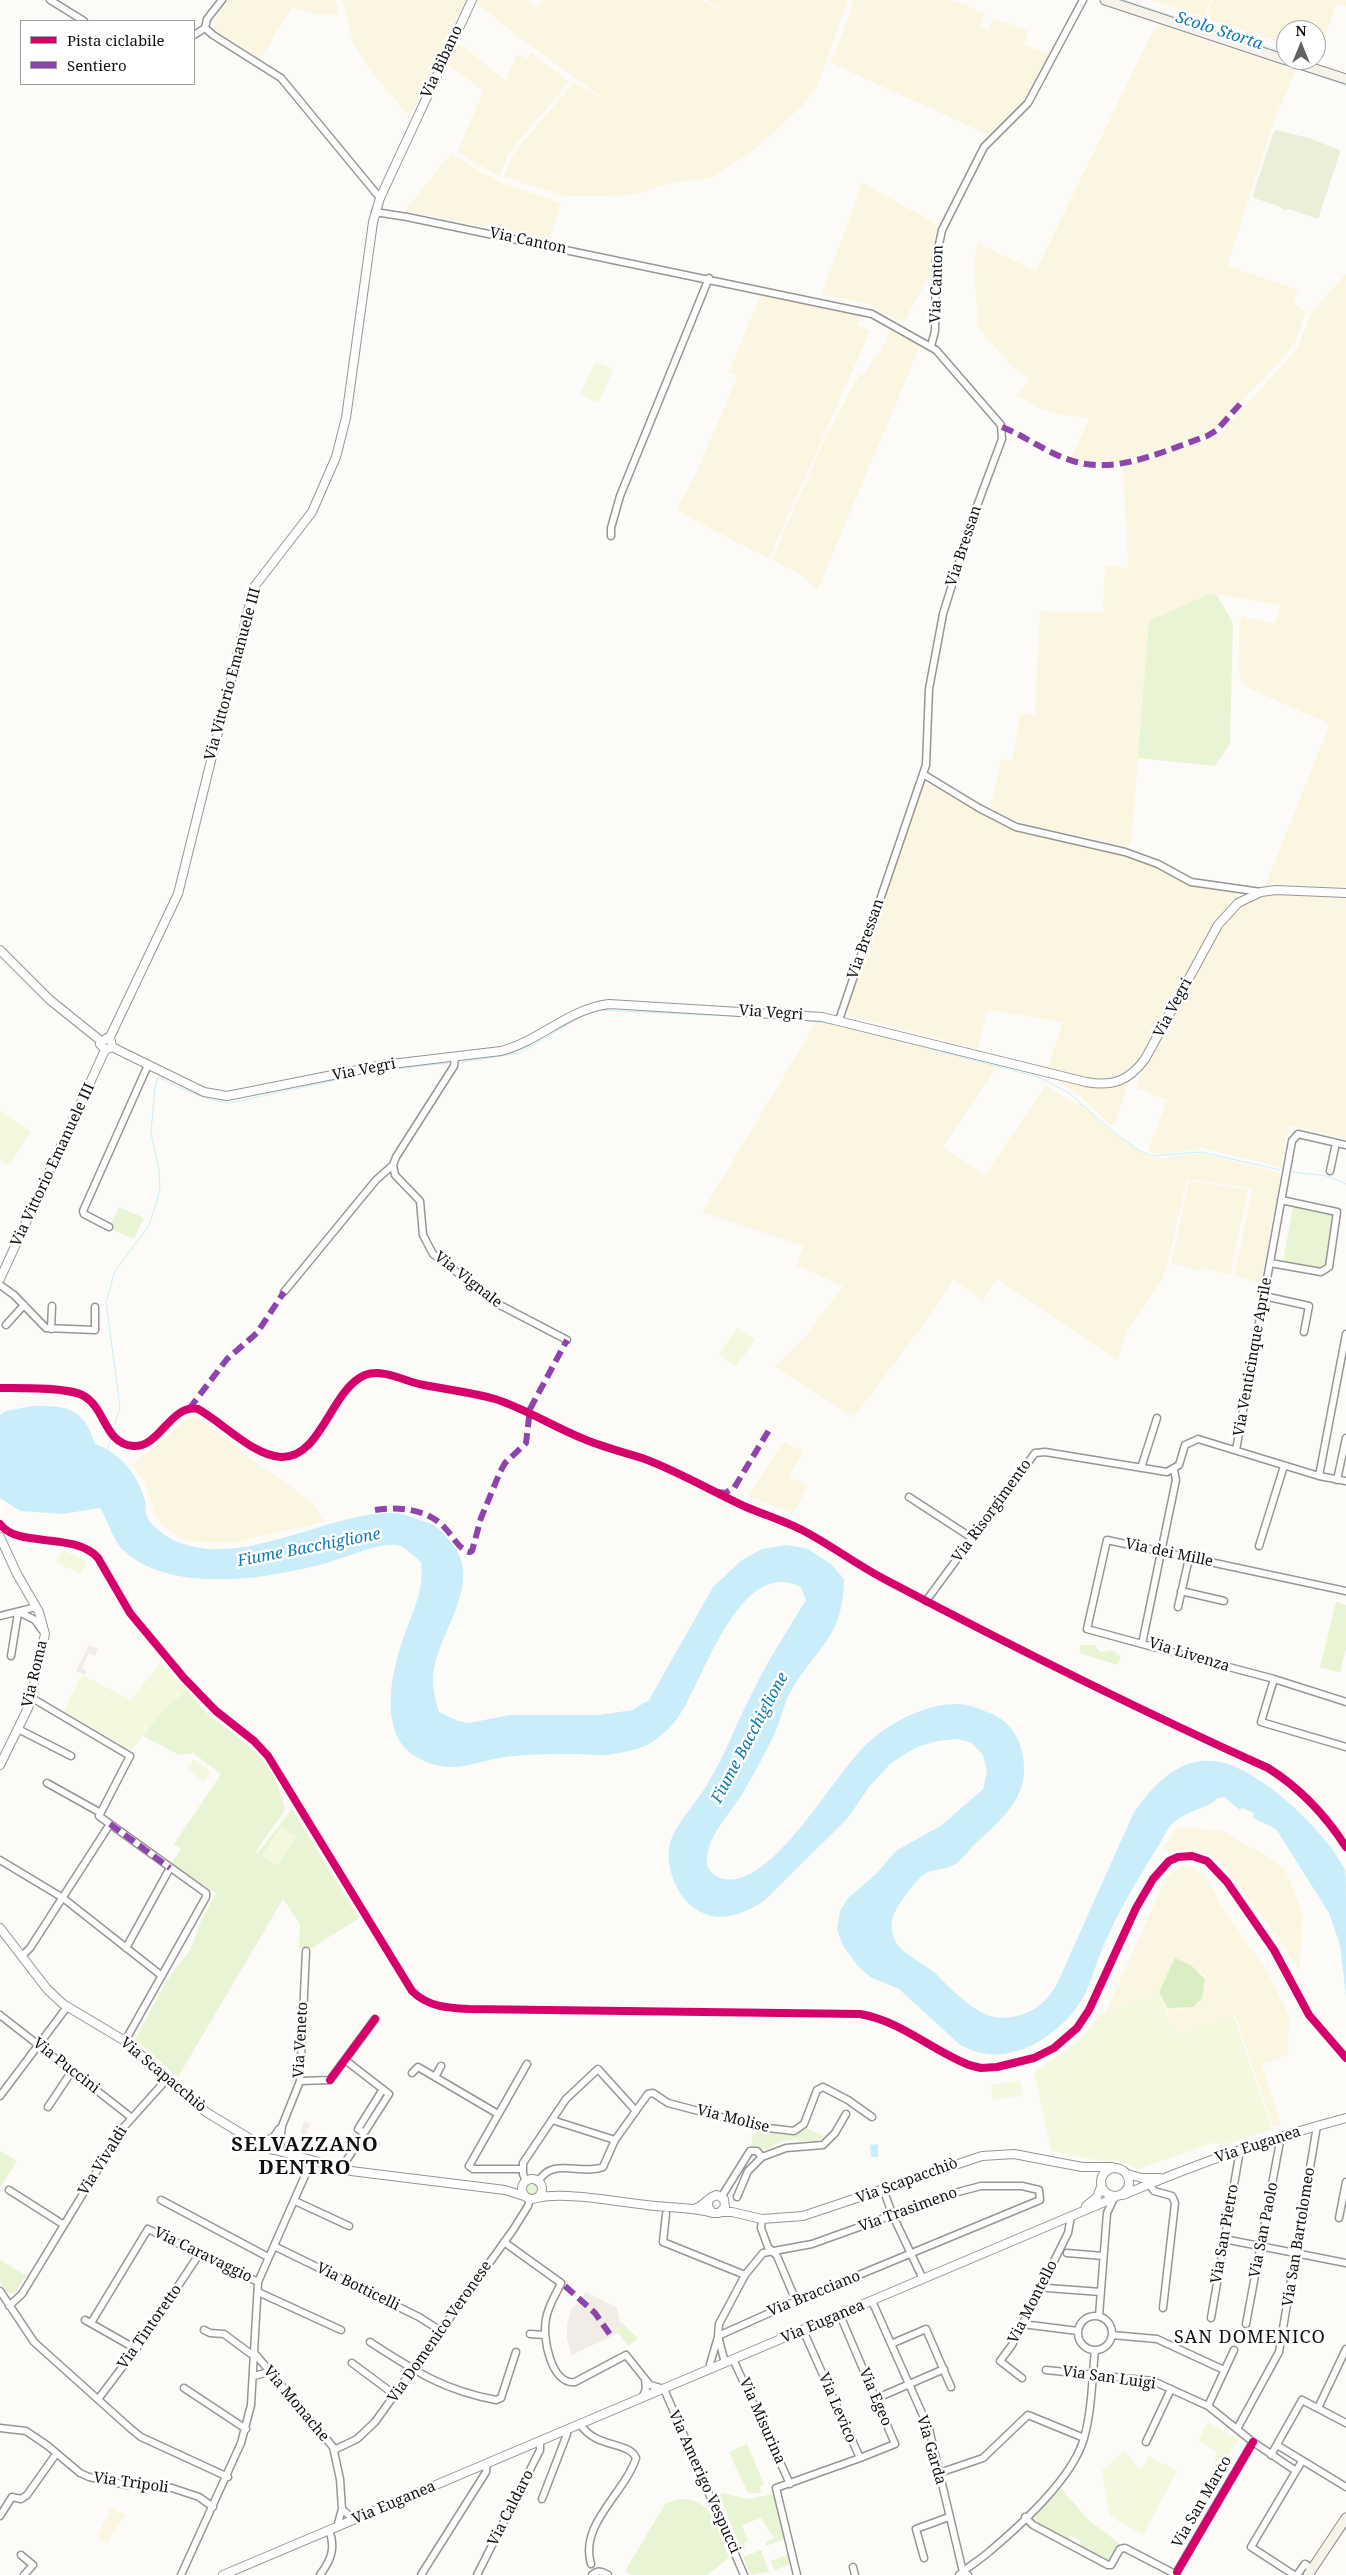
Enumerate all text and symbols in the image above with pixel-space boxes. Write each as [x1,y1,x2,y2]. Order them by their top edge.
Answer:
water label: Scolo Storta [1173,8,1265,54]
legend [20,20,195,85]
north arrow [1276,20,1326,70]
text: N [1295,21,1307,40]
street label: Via Bibano [417,23,467,101]
text: Pista ciclabile [67,30,165,50]
text: Sentiero [67,55,127,75]
street label: Via Canton [488,224,568,258]
street label: Via Canton [927,245,947,323]
street label: Via Bressan [942,503,986,589]
street label: Via Vittorio Emanuele III [201,586,265,762]
street label: Via Bressan [844,896,888,982]
street label: Via Vegri [1150,975,1196,1041]
street label: Via Vegri [738,1002,804,1024]
street label: Via Vegri [331,1055,397,1085]
street label: Via Vittorio Emanuele III [7,1080,99,1250]
street label: Via Vignale [431,1248,505,1312]
street label: Via Venticinque Aprile [1230,1276,1276,1438]
street label: Via Risorgimento [949,1456,1035,1566]
water label: Fiume Bacchiglione [236,1525,382,1571]
street label: Via dei Mille [1123,1535,1215,1571]
street label: Via Livenza [1146,1634,1232,1676]
street label: Via Roma [19,1639,51,1709]
water label: Fiume Bacchiglione [707,1669,793,1807]
street label: Via Veneto [290,2002,312,2078]
street label: Via Puccini [29,2034,103,2098]
street label: Via Scapacchiò [116,2034,210,2116]
street label: Via Molise [695,2101,771,2137]
street label: Via Vivaldi [75,2123,131,2199]
street label: Via Euganea [1213,2123,1303,2167]
district label: SELVAZZANO DENTRO [230,2133,380,2180]
street label: Via Scapacchiò [854,2154,960,2208]
street label: Via San Bartolomeo [1279,2166,1319,2308]
street label: Via San Paolo [1246,2181,1282,2279]
street label: Via San Pietro [1207,2183,1243,2285]
street label: Via Trasimeno [856,2184,960,2236]
street label: Via Caravaggio [151,2223,255,2287]
street label: Via Montello [1004,2257,1062,2347]
street label: Via Domenico Veronese [384,2258,496,2406]
street label: Via Botticelli [313,2259,403,2315]
street label: Via Bracciano [765,2267,863,2321]
street label: Via Tintoretto [114,2281,186,2373]
street label: Via Euganea [779,2296,867,2348]
district label: SAN DOMENICO [1173,2327,1327,2349]
street label: Via Monache [259,2363,333,2445]
street label: Via San Luigi [1061,2363,1157,2393]
street label: Via Egeo [855,2365,895,2429]
street label: Via Levico [814,2370,860,2446]
street label: Via Misurina [735,2375,789,2467]
street label: Via Amerigo Vespucci [664,2408,744,2556]
street label: Via Garda [913,2413,949,2487]
street label: Via San Marco [1168,2453,1236,2551]
street label: Via Caldaro [484,2467,538,2549]
street label: Via Tripoli [92,2469,170,2497]
street label: Via Euganea [350,2477,438,2529]

